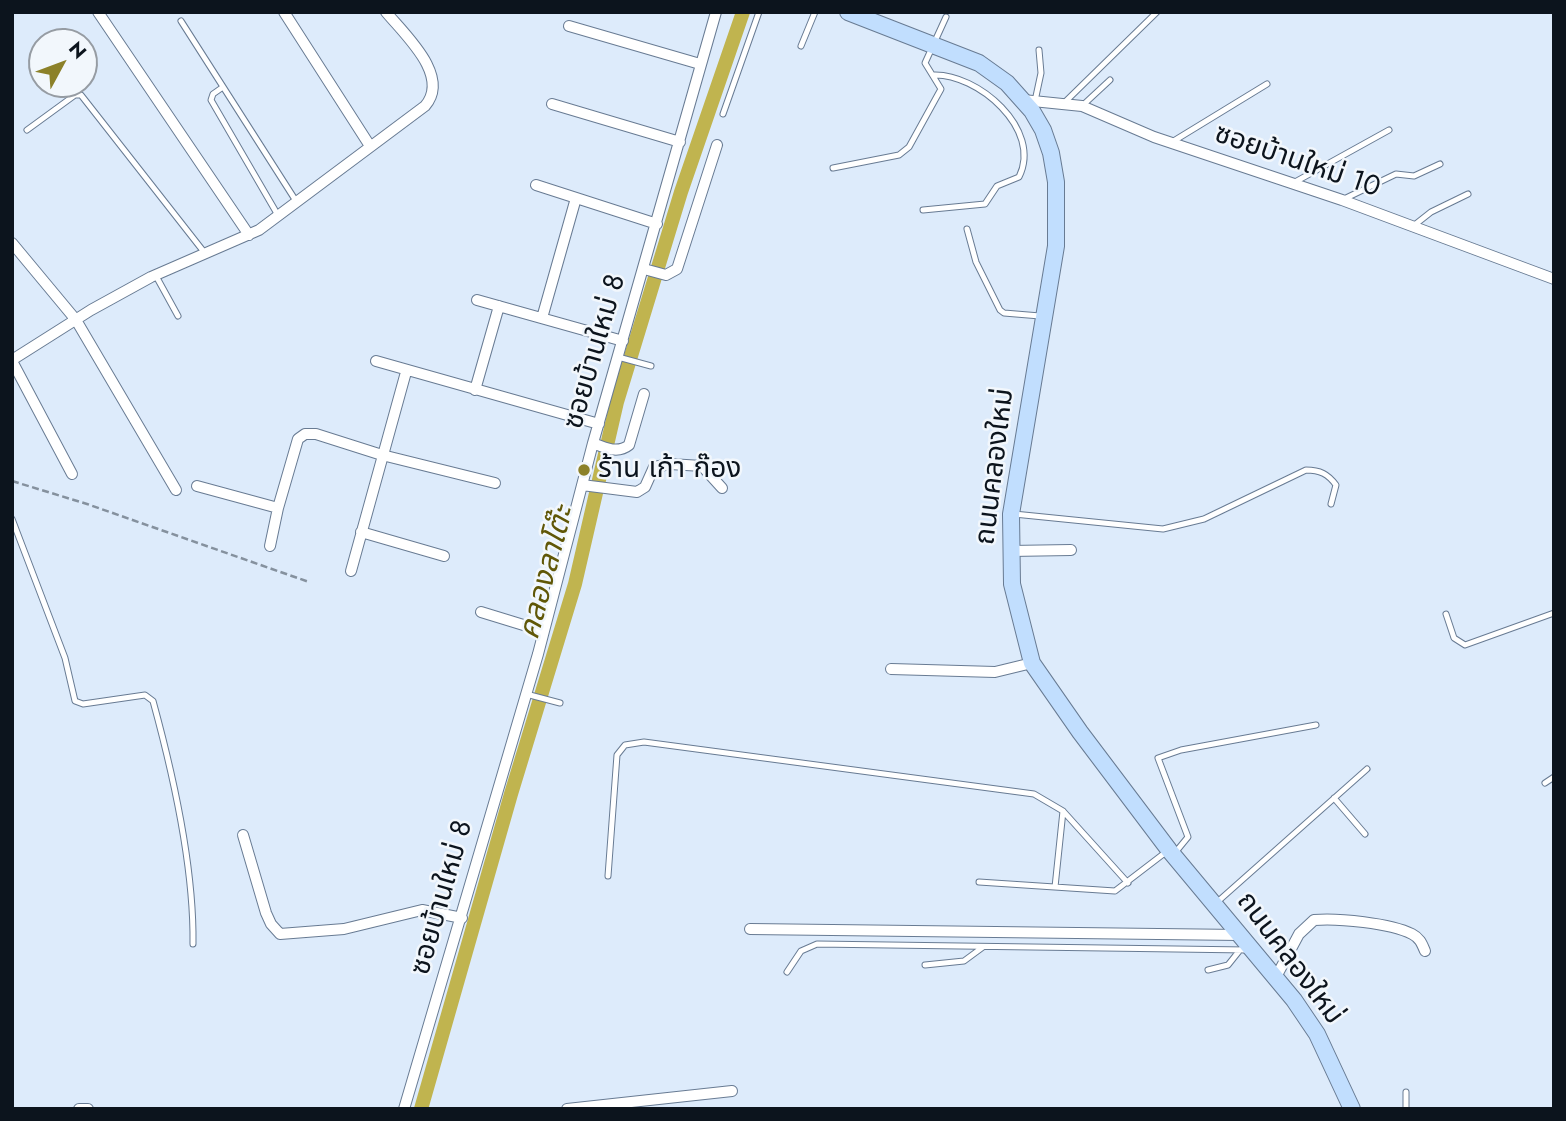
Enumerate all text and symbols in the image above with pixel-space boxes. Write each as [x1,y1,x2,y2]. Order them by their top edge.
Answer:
north arrow [28,28,98,98]
text: N [63,36,93,65]
street label: ซอยบ้านใหม่ 10 [1210,118,1384,206]
street label: ซอยบ้านใหม่ 8 [558,271,634,433]
street label: ถนนคลองใหม่ [970,387,1022,547]
place label: ร้าน เก้า ก๊อง [598,453,741,487]
marker: ร้าน เก้า ก๊อง [576,462,592,478]
water label: คลองลาโต๊ะ [513,502,583,644]
street label: ซอยบ้านใหม่ 8 [405,817,481,979]
street label: ถนนคลองใหม่ [1228,886,1350,1032]

